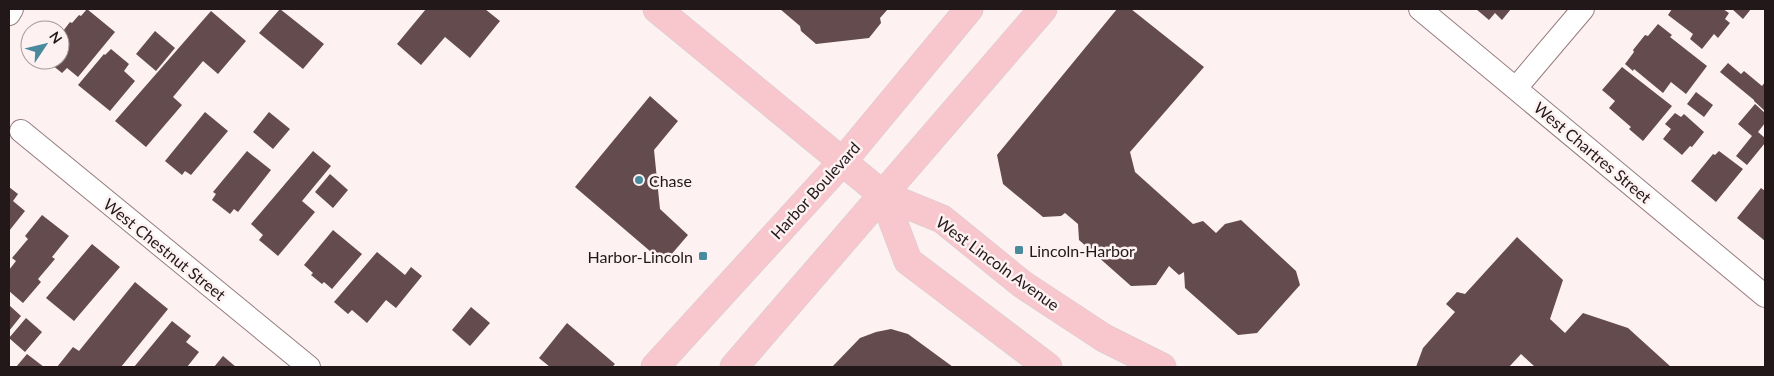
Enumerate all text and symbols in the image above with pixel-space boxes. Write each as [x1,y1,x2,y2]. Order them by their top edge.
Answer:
north arrow [20,20,70,70]
text: N [46,28,66,47]
street label: West Chartres Street [1531,97,1656,207]
street label: Harbor Boulevard [766,138,864,242]
place label: Chase [649,171,692,190]
marker: Chase [633,174,645,186]
street label: West Chestnut Street [100,194,230,304]
street label: West Lincoln Avenue [933,212,1063,314]
place label: Lincoln-Harbor [1029,241,1135,260]
marker: Lincoln-Harbor [1013,244,1025,256]
place label: Harbor-Lincoln [588,247,693,266]
marker: Harbor-Lincoln [697,250,709,262]

